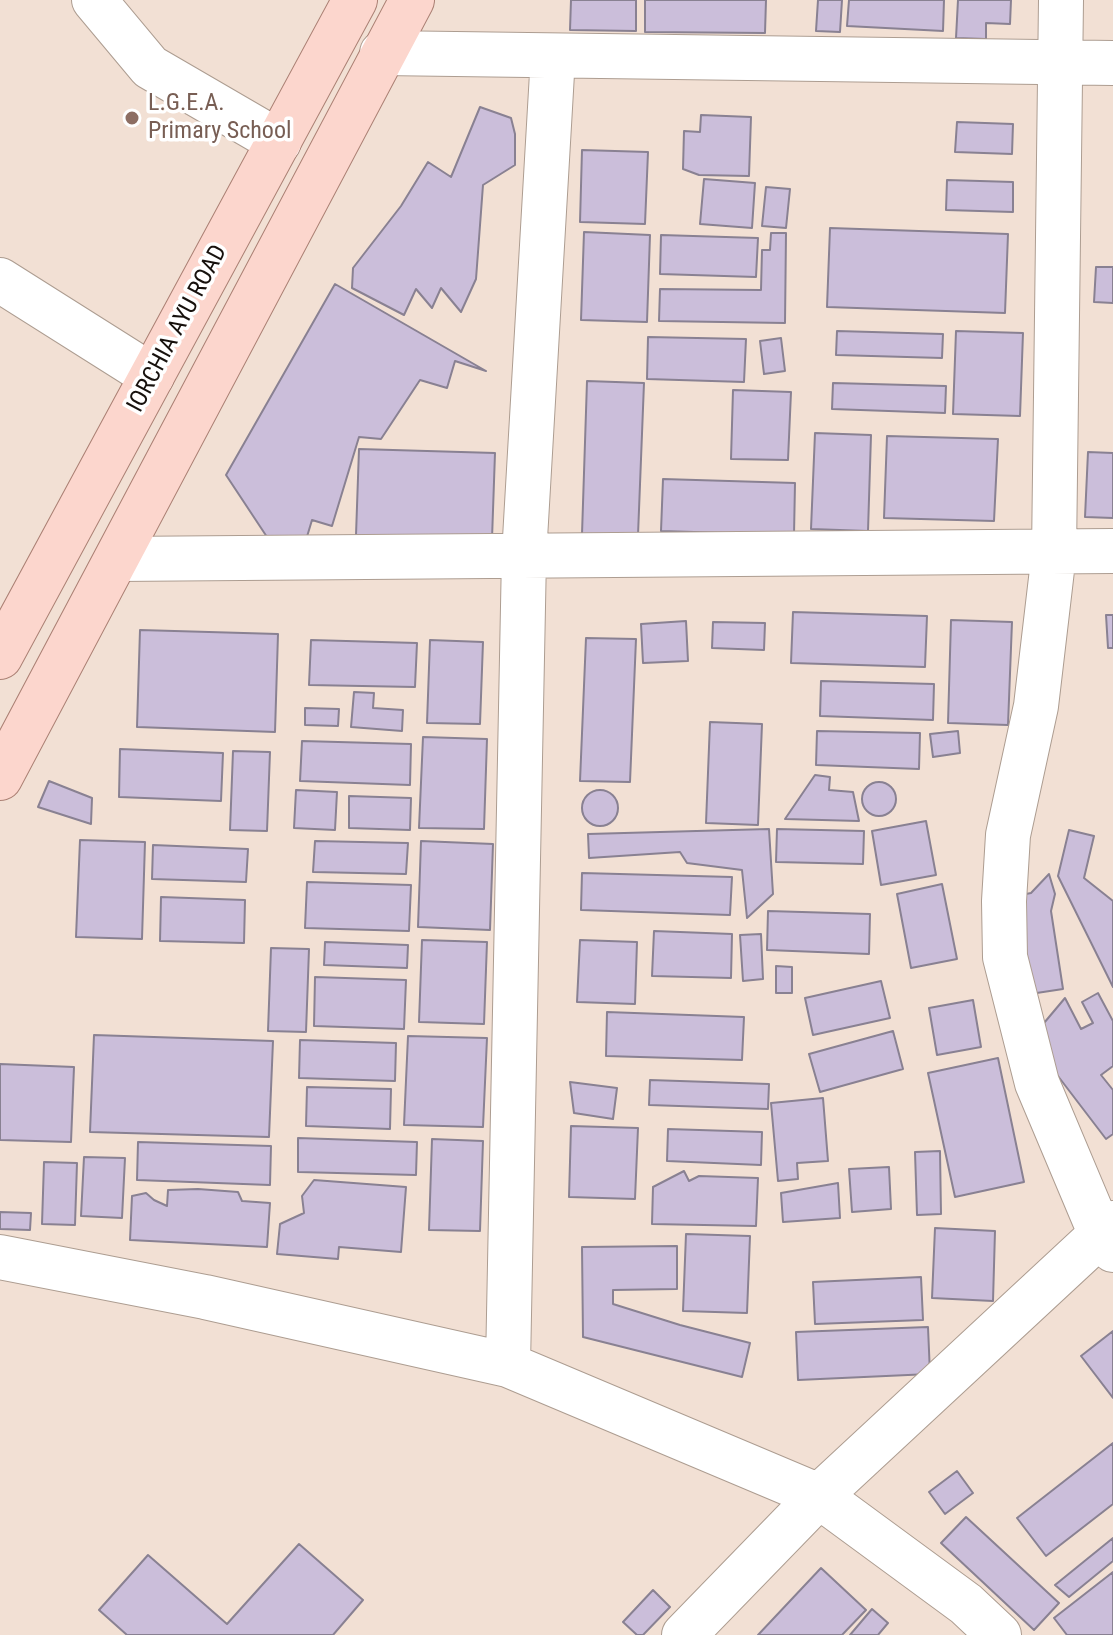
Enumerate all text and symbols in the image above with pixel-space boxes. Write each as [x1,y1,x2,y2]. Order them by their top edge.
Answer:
place label: L.G.E.A. Primary School [148,90,291,146]
marker: L.G.E.A. Primary School [123,109,141,127]
street label: IORCHIA AYU ROAD [122,241,234,417]

